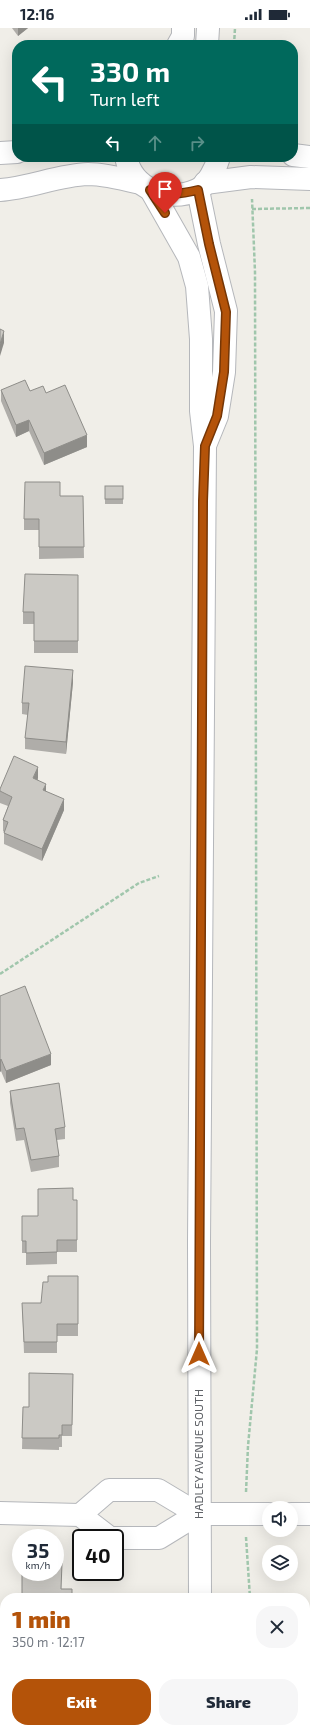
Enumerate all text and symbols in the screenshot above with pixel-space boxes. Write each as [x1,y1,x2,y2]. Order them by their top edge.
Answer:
text: 12:16 [20,5,54,23]
text: 330 m [90,54,170,88]
icon: left [24,56,76,108]
text: Turn left [90,88,160,110]
icon: left [102,132,124,154]
icon: ahead [144,132,166,154]
icon: right [186,132,208,154]
pin [148,172,182,213]
icon: arrive [154,178,176,200]
position arrow [178,1333,220,1375]
street label: HADLEY AVENUE SOUTH [191,1389,205,1519]
map controls [262,1501,298,1581]
button: sound [262,1501,298,1537]
speed limit sign: 40 [72,1529,124,1581]
text: 35 [27,1538,49,1562]
button: layers [262,1545,298,1581]
text: km/h [26,1559,50,1571]
text: 1 min [12,1604,71,1633]
button: close [256,1606,298,1648]
text: 350 m · 12:17 [12,1634,85,1650]
button: Exit [12,1679,151,1725]
button: Share [159,1679,298,1725]

